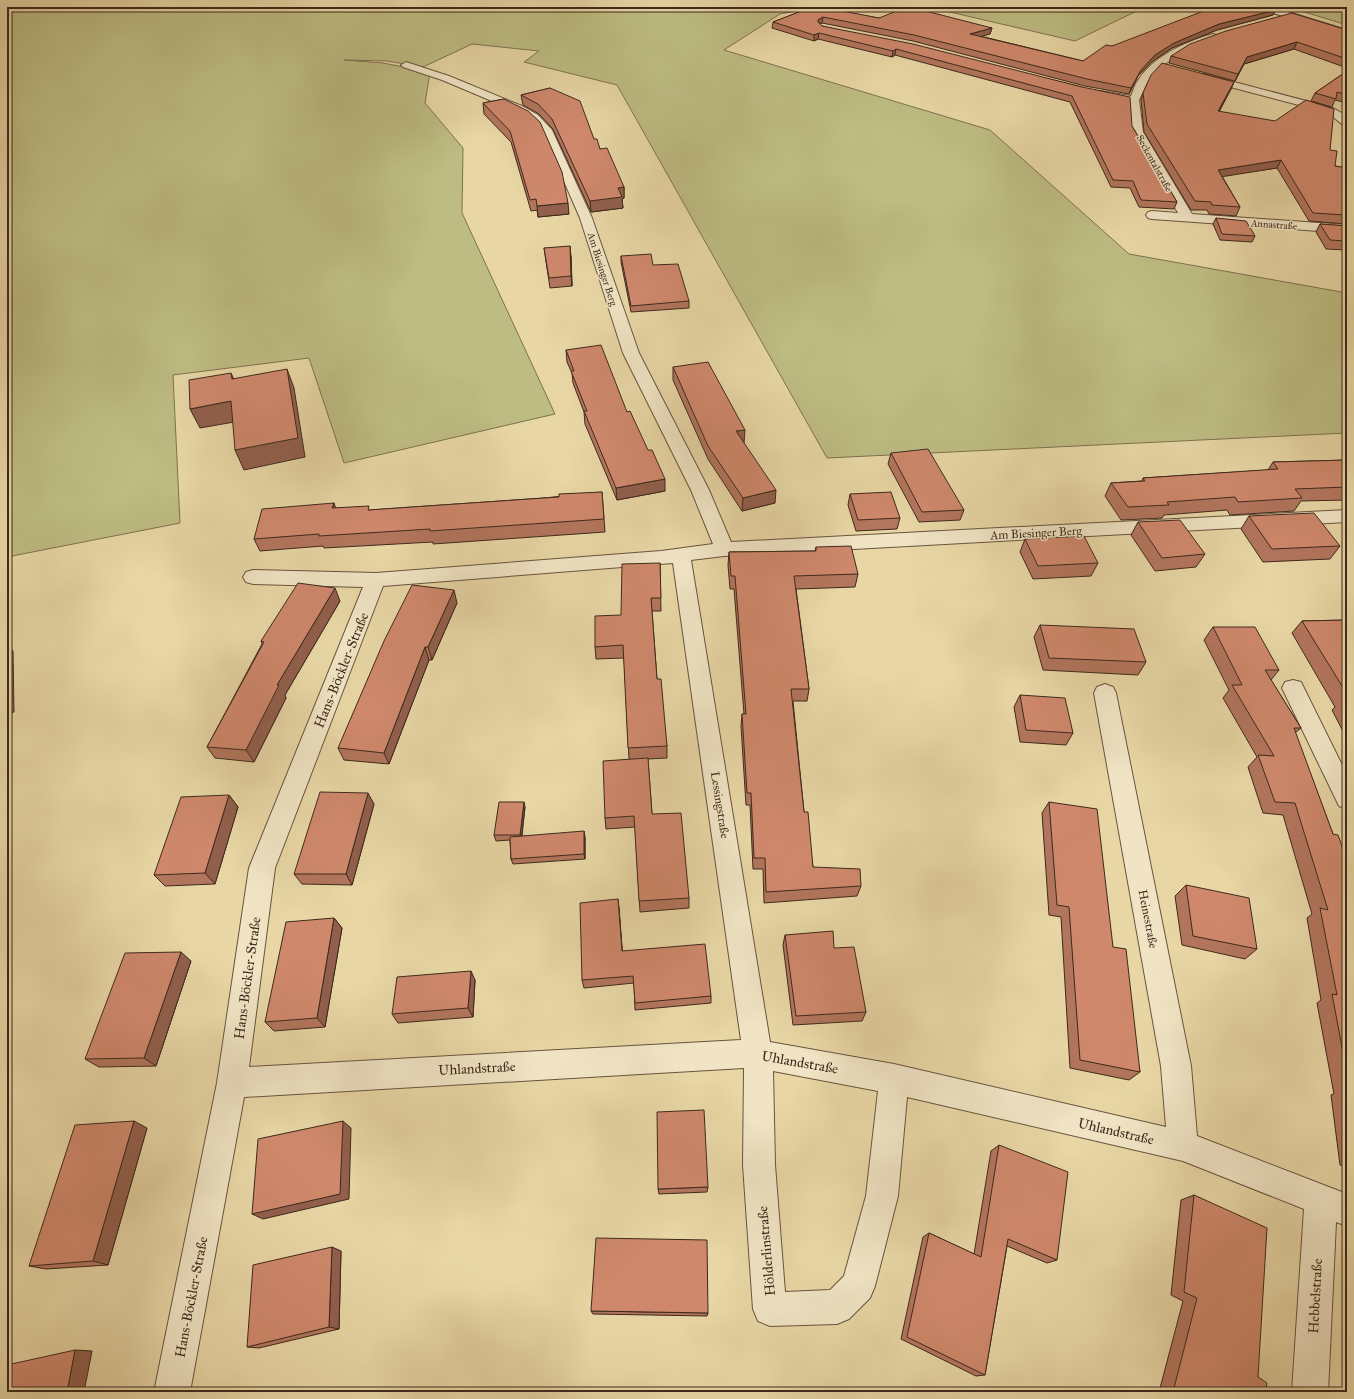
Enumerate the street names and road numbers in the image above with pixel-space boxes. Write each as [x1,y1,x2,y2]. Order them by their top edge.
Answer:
street label: Seckentalstraße [1134,133,1175,194]
street label: Annastraße [1249,217,1297,233]
street label: Am Biesinger Berg [584,230,620,308]
street label: Am Biesinger Berg [989,524,1083,543]
street label: Hans-Böckler-Straße [311,610,372,730]
street label: Lessingstraße [707,771,732,840]
street label: Heinestraße [1135,888,1161,950]
street label: Hans-Böckler-Straße [231,916,265,1040]
street label: Uhlandstraße [760,1047,840,1078]
street label: Uhlandstraße [438,1058,516,1079]
street label: Uhlandstraße [1076,1114,1156,1149]
street label: Hölderlinstraße [754,1205,779,1297]
street label: Hans-Böckler-Straße [171,1235,212,1359]
street label: Hebbelstraße [1305,1258,1326,1334]

